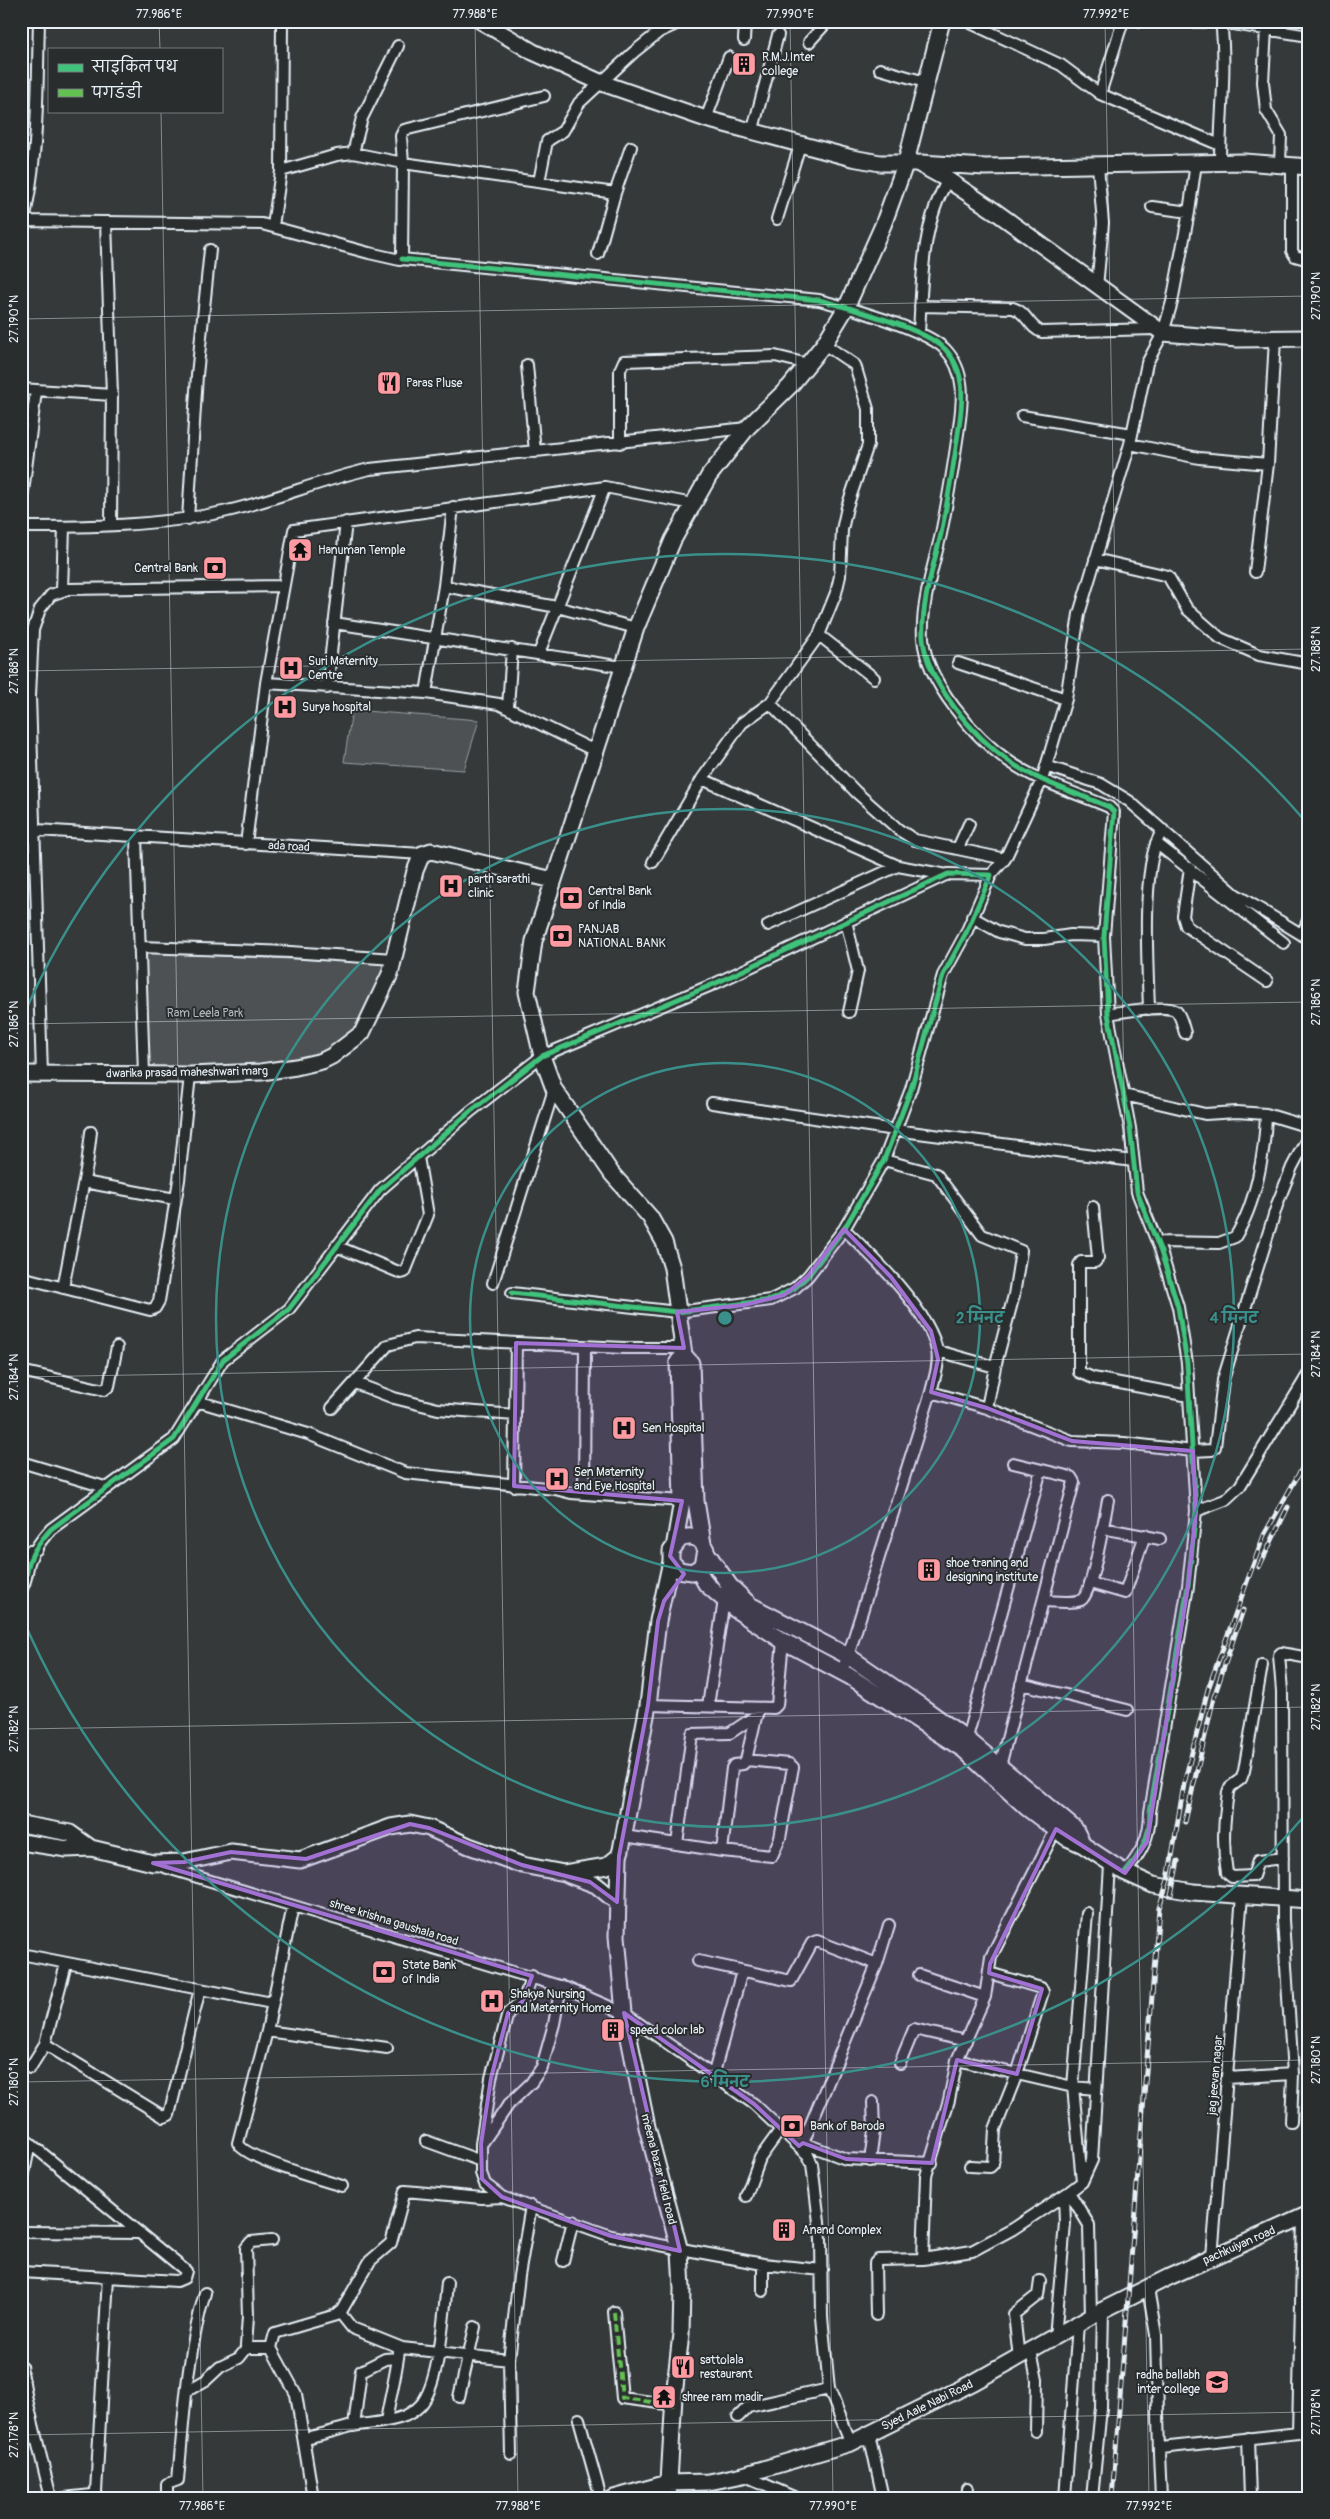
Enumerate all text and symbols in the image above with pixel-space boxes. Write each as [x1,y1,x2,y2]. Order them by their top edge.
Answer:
text: 77.986°E [136,7,182,22]
text: 77.988°E [452,7,498,22]
text: 77.990°E [766,7,814,22]
text: 77.992°E [1083,7,1129,22]
legend [48,48,222,112]
place label: R.M.J.Inter college [762,50,816,79]
building icon: R.M.J.Inter college [731,51,757,77]
text: साइकिल पथ [91,55,179,77]
text: पगडंडी [91,81,142,103]
text: 27.190°N [1309,272,1324,320]
text: 27.190°N [7,295,22,343]
restaurant icon: Paras Pluse [376,370,402,396]
place label: Paras Pluse [406,376,462,391]
temple icon: Hanuman Temple [287,537,313,563]
place label: Hanuman Temple [318,543,405,558]
bank icon: Central Bank [202,555,228,581]
place label: Central Bank [134,561,198,576]
text: 27.188°N [1309,626,1324,672]
text: 27.188°N [7,648,22,694]
place label: Suri Maternity Centre [308,654,378,683]
hospital icon: Suri Maternity Centre [278,655,304,681]
hospital icon: Surya hospital [272,694,298,720]
place label: Surya hospital [302,700,371,715]
street label: ada road [268,838,310,855]
place label: parth sarathi clinic [468,872,530,901]
hospital icon: parth sarathi clinic [438,873,464,899]
place label: Central Bank of India [588,884,652,913]
bank icon: Central Bank of India [558,885,584,911]
place label: PANJAB NATIONAL BANK [578,922,666,951]
bank icon: PANJAB NATIONAL BANK [548,923,574,949]
text: 27.186°N [1309,979,1324,1025]
text: 27.186°N [7,1001,22,1047]
park label: Ram Leela Park [167,1006,243,1021]
street label: dwarika prasad maheshwari marg [106,1064,268,1081]
text: 2 मिनट [956,1305,1005,1328]
text: 4 मिनट [1210,1305,1259,1328]
centre of rings [716,1309,734,1327]
text: 27.184°N [1309,1331,1324,1377]
text: 27.184°N [7,1354,22,1400]
hospital icon: Sen Hospital [611,1415,637,1441]
place label: Sen Hospital [642,1421,705,1436]
place label: Sen Maternity and Eye Hospital [574,1465,655,1494]
hospital icon: Sen Maternity and Eye Hospital [544,1466,570,1492]
place label: shoe traning and designing institute [946,1556,1038,1585]
building icon: shoe traning and designing institute [916,1557,942,1583]
text: 27.182°N [1309,1684,1324,1730]
text: 27.182°N [7,1706,22,1752]
street label: shree krishna gaushala road [328,1896,460,1949]
place label: State Bank of India [402,1958,456,1987]
bank icon: State Bank of India [371,1959,397,1985]
place label: Shakya Nursing and Maternity Home [510,1987,611,2016]
hospital icon: Shakya Nursing and Maternity Home [479,1988,505,2014]
building icon: speed color lab [600,2017,626,2043]
place label: speed color lab [630,2023,705,2038]
street label: jag jeevan nagar [1204,2034,1227,2116]
text: 27.180°N [1309,2036,1324,2084]
text: 27.180°N [7,2058,22,2106]
text: 6 मिनट [701,2069,750,2092]
street label: meena bazar field road [637,2112,680,2226]
bank icon: Bank of Baroda [779,2113,805,2139]
place label: Bank of Baroda [810,2119,885,2134]
building icon: Anand Complex [771,2217,797,2243]
place label: Anand Complex [802,2223,882,2238]
street label: pachkuiyan road [1201,2223,1278,2268]
place label: sattolala restaurant [700,2353,753,2382]
restaurant icon: sattolala restaurant [670,2354,696,2380]
place label: radha ballabh inter college [1136,2368,1200,2397]
school or university icon: radha ballabh inter college [1204,2369,1230,2395]
street label: Syed Aale Nabi Road [879,2377,976,2434]
temple icon: shree ram madir [651,2384,677,2410]
text: 27.178°N [1309,2389,1324,2435]
place label: shree ram madir [682,2390,764,2405]
text: 27.178°N [7,2412,22,2458]
text: 77.986°E [179,2499,225,2514]
text: 77.988°E [495,2499,541,2514]
text: 77.990°E [809,2499,857,2514]
text: 77.992°E [1126,2499,1172,2514]

